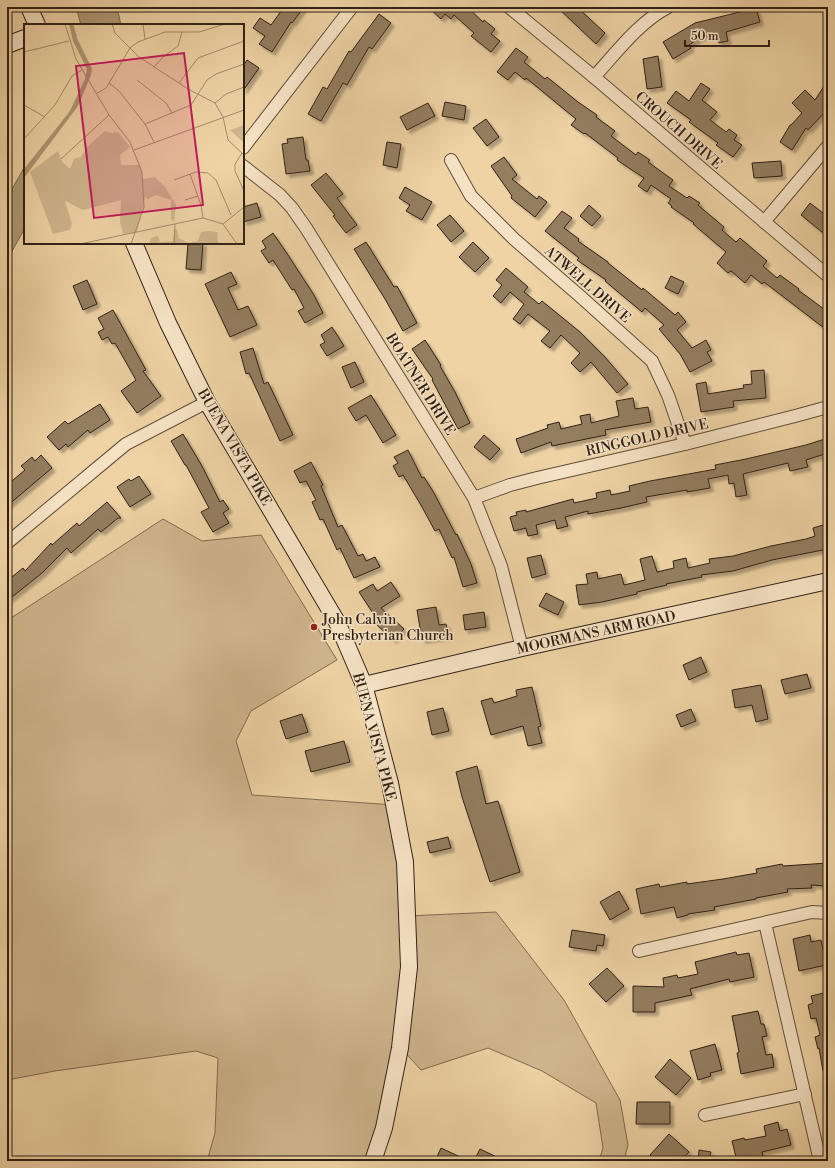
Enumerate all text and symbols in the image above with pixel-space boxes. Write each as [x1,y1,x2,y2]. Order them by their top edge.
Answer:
scale bar [685,22,769,48]
inset map [24,24,244,244]
text: 50 m [691,29,719,44]
street label: CROUCH DRIVE [631,88,726,173]
street label: ATWELL DRIVE [540,242,634,327]
street label: BOATNER DRIVE [381,329,459,439]
street label: BUENA VISTA PIKE [193,385,275,509]
street label: RINGGOLD DRIVE [584,415,710,461]
street label: MOORMANS ARM ROAD [515,607,677,659]
place label: John Calvin Presbyterian Church [321,611,454,645]
marker: John Calvin Presbyterian Church [309,622,319,632]
street label: BUENA VISTA PIKE [348,670,400,803]

